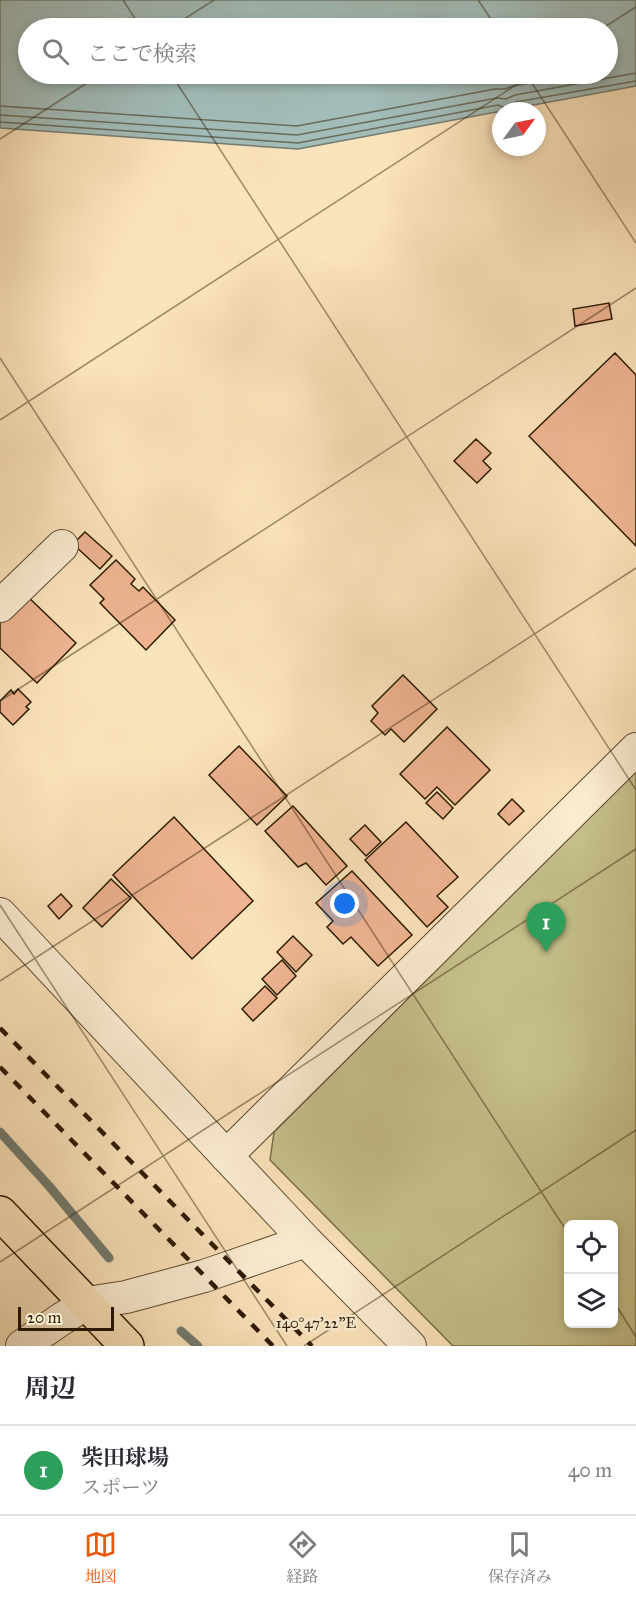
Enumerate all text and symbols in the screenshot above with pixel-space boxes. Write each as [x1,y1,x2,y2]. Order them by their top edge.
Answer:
search box [18,18,618,84]
icon: search [39,35,72,68]
text: ここで検索 [87,40,197,67]
north arrow [492,102,546,156]
your location [330,889,359,918]
pin: 1 [526,902,566,952]
map controls [564,1220,618,1328]
button: locate [564,1220,618,1274]
button: layers [564,1274,618,1328]
scale bar [18,1304,114,1332]
text: 20 m [27,1308,61,1327]
text: 140°47'22"E [276,1314,356,1332]
text: 周辺 [24,1372,76,1404]
text: 柴田球場 [81,1444,169,1471]
text: 1 [40,1458,47,1482]
text: 40 m [568,1458,612,1482]
text: スポーツ [81,1475,160,1499]
tab: 地図 [84,1528,117,1587]
tab: 経路 [286,1528,319,1587]
tab: 保存済み [488,1528,552,1587]

